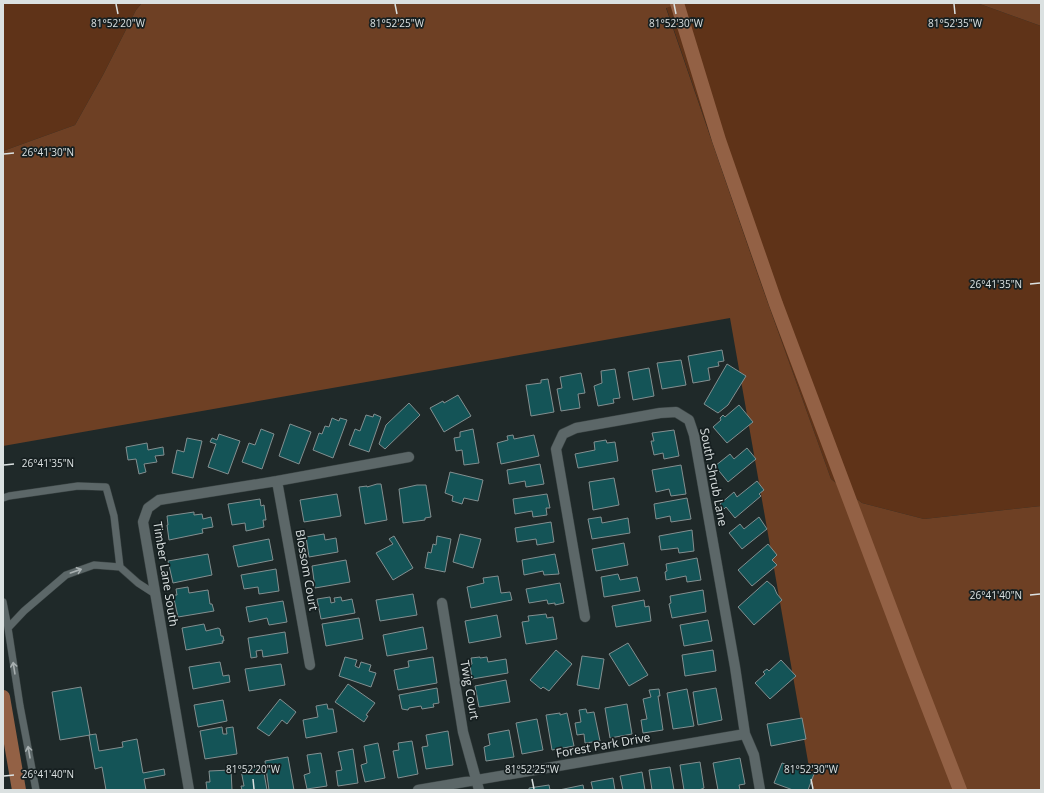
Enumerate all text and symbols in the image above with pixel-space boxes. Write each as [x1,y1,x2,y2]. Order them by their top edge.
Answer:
text: 81°52'20"W [91,16,146,30]
text: 81°52'25"W [370,16,425,30]
text: 81°52'30"W [649,16,704,30]
text: 81°52'35"W [928,16,983,30]
text: 26°41'30"N [22,145,74,159]
text: 26°41'35"N [970,277,1022,291]
street label: South Shrub Lane [696,426,732,528]
text: 26°41'35"N [22,456,74,470]
street label: Timber Lane South [149,520,183,628]
street label: Blossom Court [291,528,323,612]
one-way arrow [70,567,83,574]
text: 26°41'40"N [970,588,1022,602]
street label: Twig Court [456,659,484,721]
one-way arrow [10,662,18,675]
street label: Forest Park Drive [554,728,652,762]
one-way arrow [25,746,33,759]
text: 81°52'20"W [226,762,281,776]
text: 81°52'25"W [505,762,560,776]
text: 81°52'30"W [784,762,839,776]
text: 26°41'40"N [22,767,74,781]

